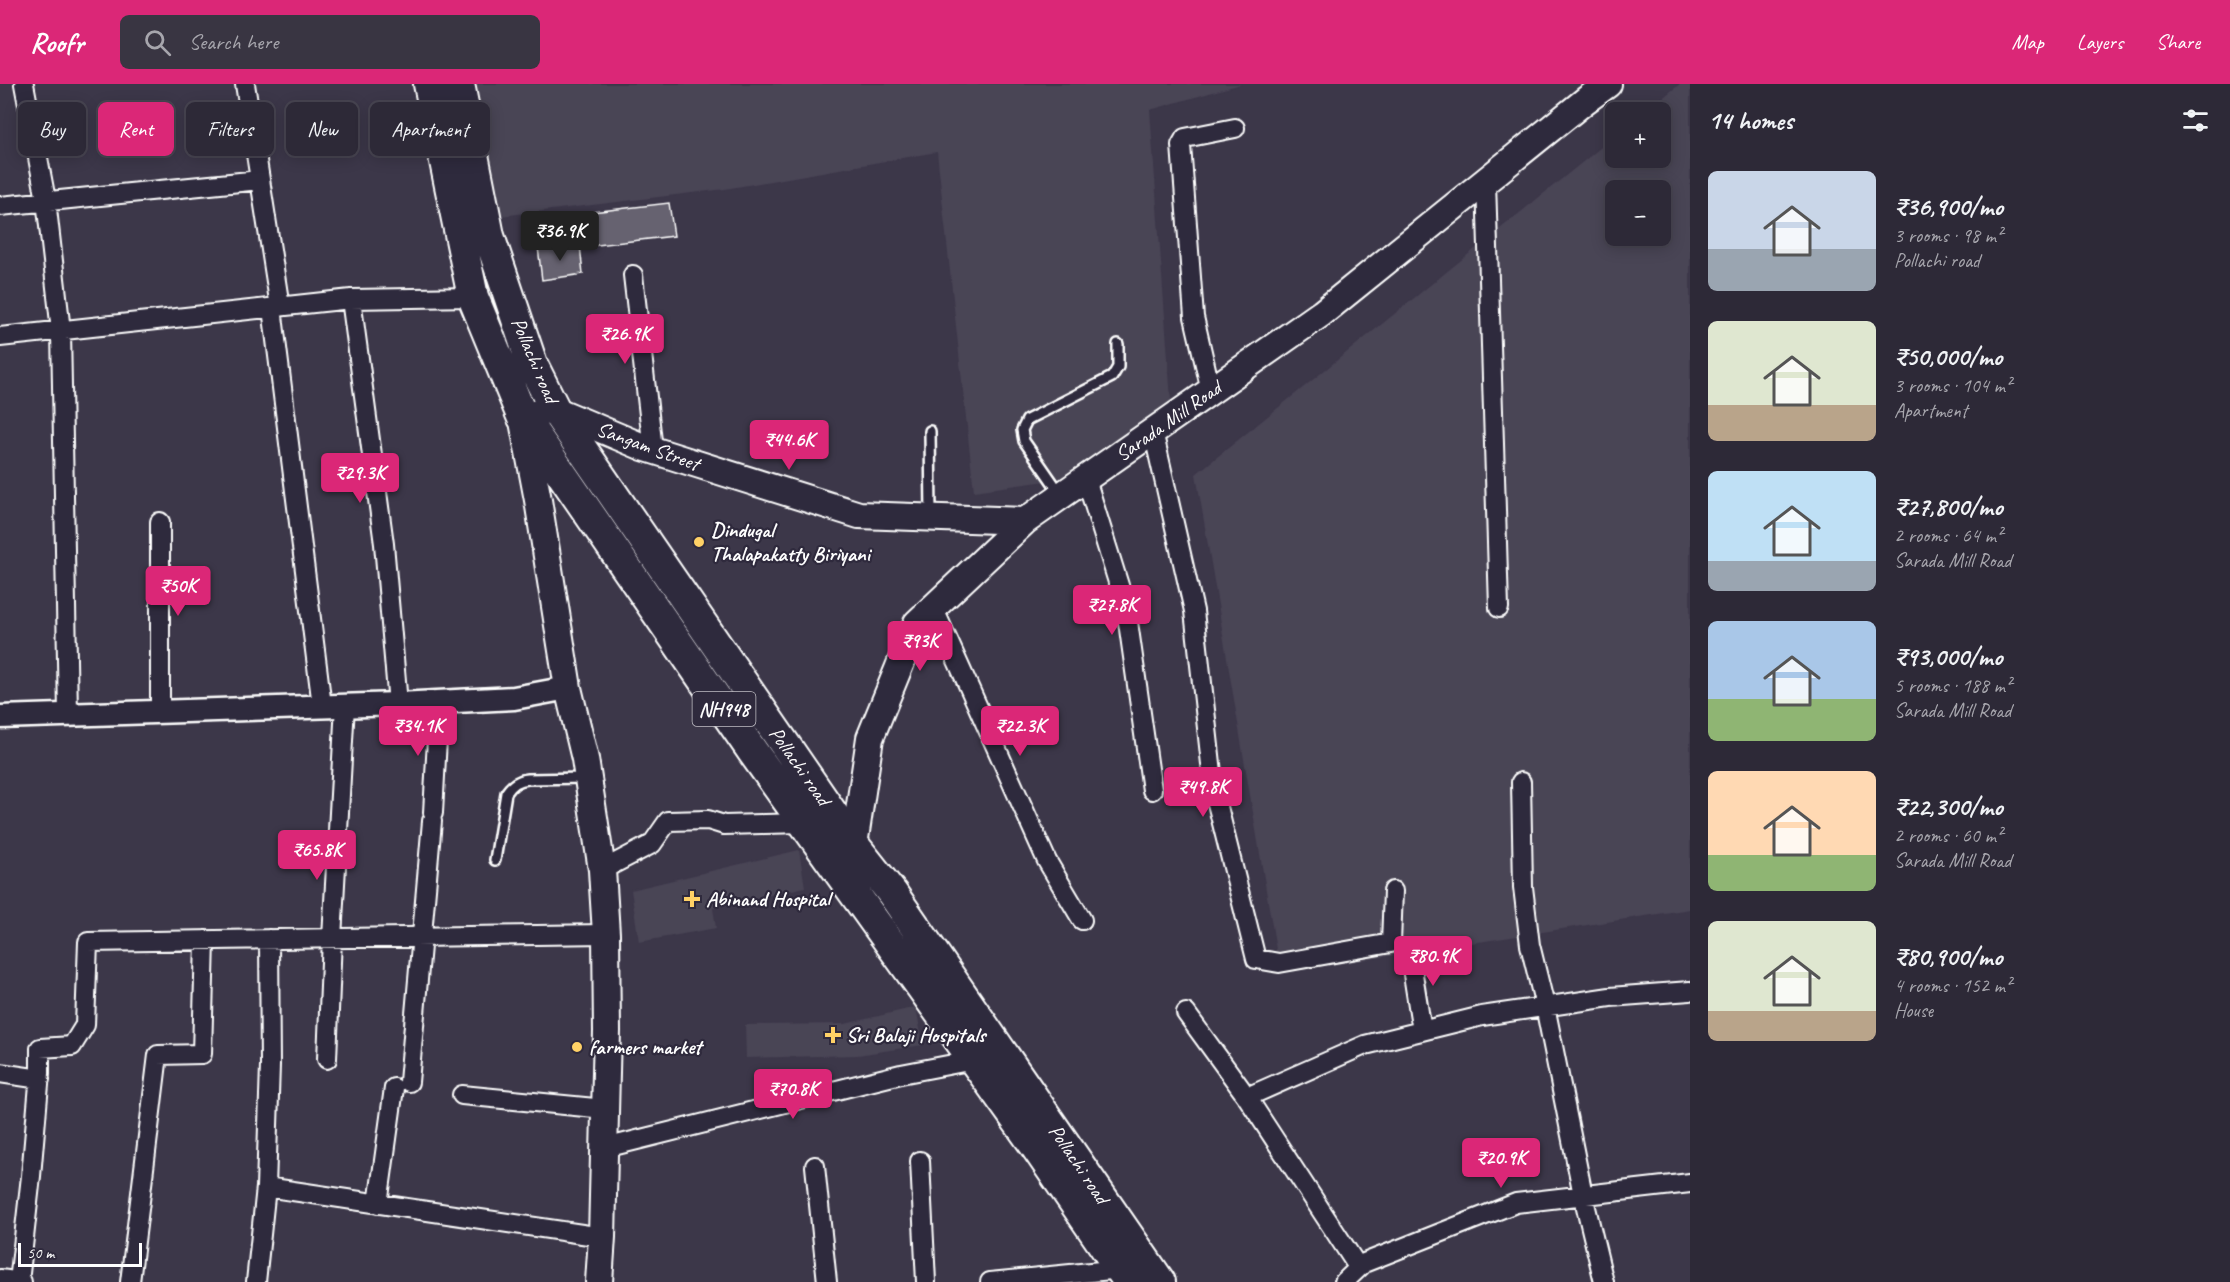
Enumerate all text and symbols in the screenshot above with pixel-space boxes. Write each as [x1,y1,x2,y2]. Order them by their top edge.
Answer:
search box [120,15,540,69]
text: Roofr [30,25,84,60]
icon: search [141,26,174,59]
text: Search here [189,28,278,56]
text: Map [2011,29,2044,55]
text: Layers [2077,29,2123,55]
text: Share [2156,29,2200,55]
chip: Buy [18,102,86,156]
chip: Rent [98,102,174,156]
chip: Filters [186,102,274,156]
chip: New [286,102,358,156]
chip: Apartment [370,102,490,156]
map controls [1605,102,1671,246]
button: + [1605,102,1671,168]
text: 14 homes [1708,104,1793,137]
icon: filters [2179,104,2212,137]
button: − [1605,180,1671,246]
text: ₹36,900/mo [1894,190,2003,223]
icon: home [1756,195,1828,267]
pin: ₹36.9K [511,211,609,262]
text: ₹36.9K [535,218,585,243]
text: 3 rooms · 98 m² [1894,223,2002,248]
text: Pollachi road [1894,248,1980,273]
street label: Pollachi road [505,313,566,409]
pin: ₹26.9K [576,314,674,365]
text: ₹26.9K [600,321,650,346]
text: ₹50,000/mo [1894,340,2002,373]
icon: home [1756,345,1828,417]
street label: Sarada Mill Road [1110,373,1229,467]
text: 3 rooms · 104 m² [1894,373,2011,398]
text: Apartment [1894,398,1967,423]
street label: Sangam Street [593,415,706,478]
pin: ₹44.6K [740,420,838,471]
text: ₹44.6K [764,427,814,452]
pin: ₹29.3K [311,453,409,504]
text: ₹29.3K [335,460,385,485]
text: ₹27,800/mo [1894,490,2003,523]
icon: home [1756,495,1828,567]
place label: Dindugal Thalapakatty Biriyani [711,517,873,567]
text: 2 rooms · 64 m² [1894,523,2002,548]
marker: Dindugal Thalapakatty Biriyani [692,535,706,549]
text: Sarada Mill Road [1894,548,2011,573]
pin: ₹50K [142,566,214,617]
text: ₹50K [160,573,196,598]
pin: ₹27.8K [1063,585,1161,636]
text: ₹27.8K [1087,592,1137,617]
pin: ₹93K [884,621,956,672]
text: ₹93K [902,628,938,653]
text: ₹93,000/mo [1894,640,2002,673]
icon: home [1756,645,1828,717]
text: 5 rooms · 188 m² [1894,673,2011,698]
road number: NH948 [692,692,756,726]
text: Sarada Mill Road [1894,698,2011,723]
pin: ₹34.1K [369,706,467,757]
pin: ₹22.3K [971,706,1069,757]
text: ₹34.1K [393,713,443,738]
text: ₹22.3K [995,713,1045,738]
street label: Pollachi road [763,722,838,813]
pin: ₹49.8K [1154,767,1252,818]
text: ₹49.8K [1178,774,1228,799]
text: ₹22,300/mo [1894,790,2003,823]
icon: home [1756,795,1828,867]
text: 2 rooms · 60 m² [1894,823,2002,848]
pin: ₹65.8K [268,830,366,881]
text: ₹65.8K [292,837,342,862]
text: Sarada Mill Road [1894,848,2011,873]
place label: Abinand Hospital [706,886,834,912]
marker: Abinand Hospital [683,890,701,908]
pin: ₹80.9K [1384,936,1482,987]
text: ₹80,900/mo [1894,940,2002,973]
text: ₹80.9K [1408,943,1458,968]
icon: home [1756,945,1828,1017]
text: 4 rooms · 152 m² [1894,973,2011,998]
text: House [1894,998,1933,1023]
place label: Sri Balaji Hospitals [846,1022,988,1048]
marker: Sri Balaji Hospitals [824,1026,842,1044]
place label: farmers market [589,1034,704,1060]
marker: farmers market [570,1040,584,1054]
pin: ₹70.8K [744,1069,842,1120]
text: ₹70.8K [768,1076,818,1101]
street label: Pollachi road [1043,1119,1117,1211]
pin: ₹20.9K [1452,1138,1550,1189]
text: ₹20.9K [1476,1145,1526,1170]
scale bar [18,1240,142,1268]
text: 50 m [27,1243,54,1263]

